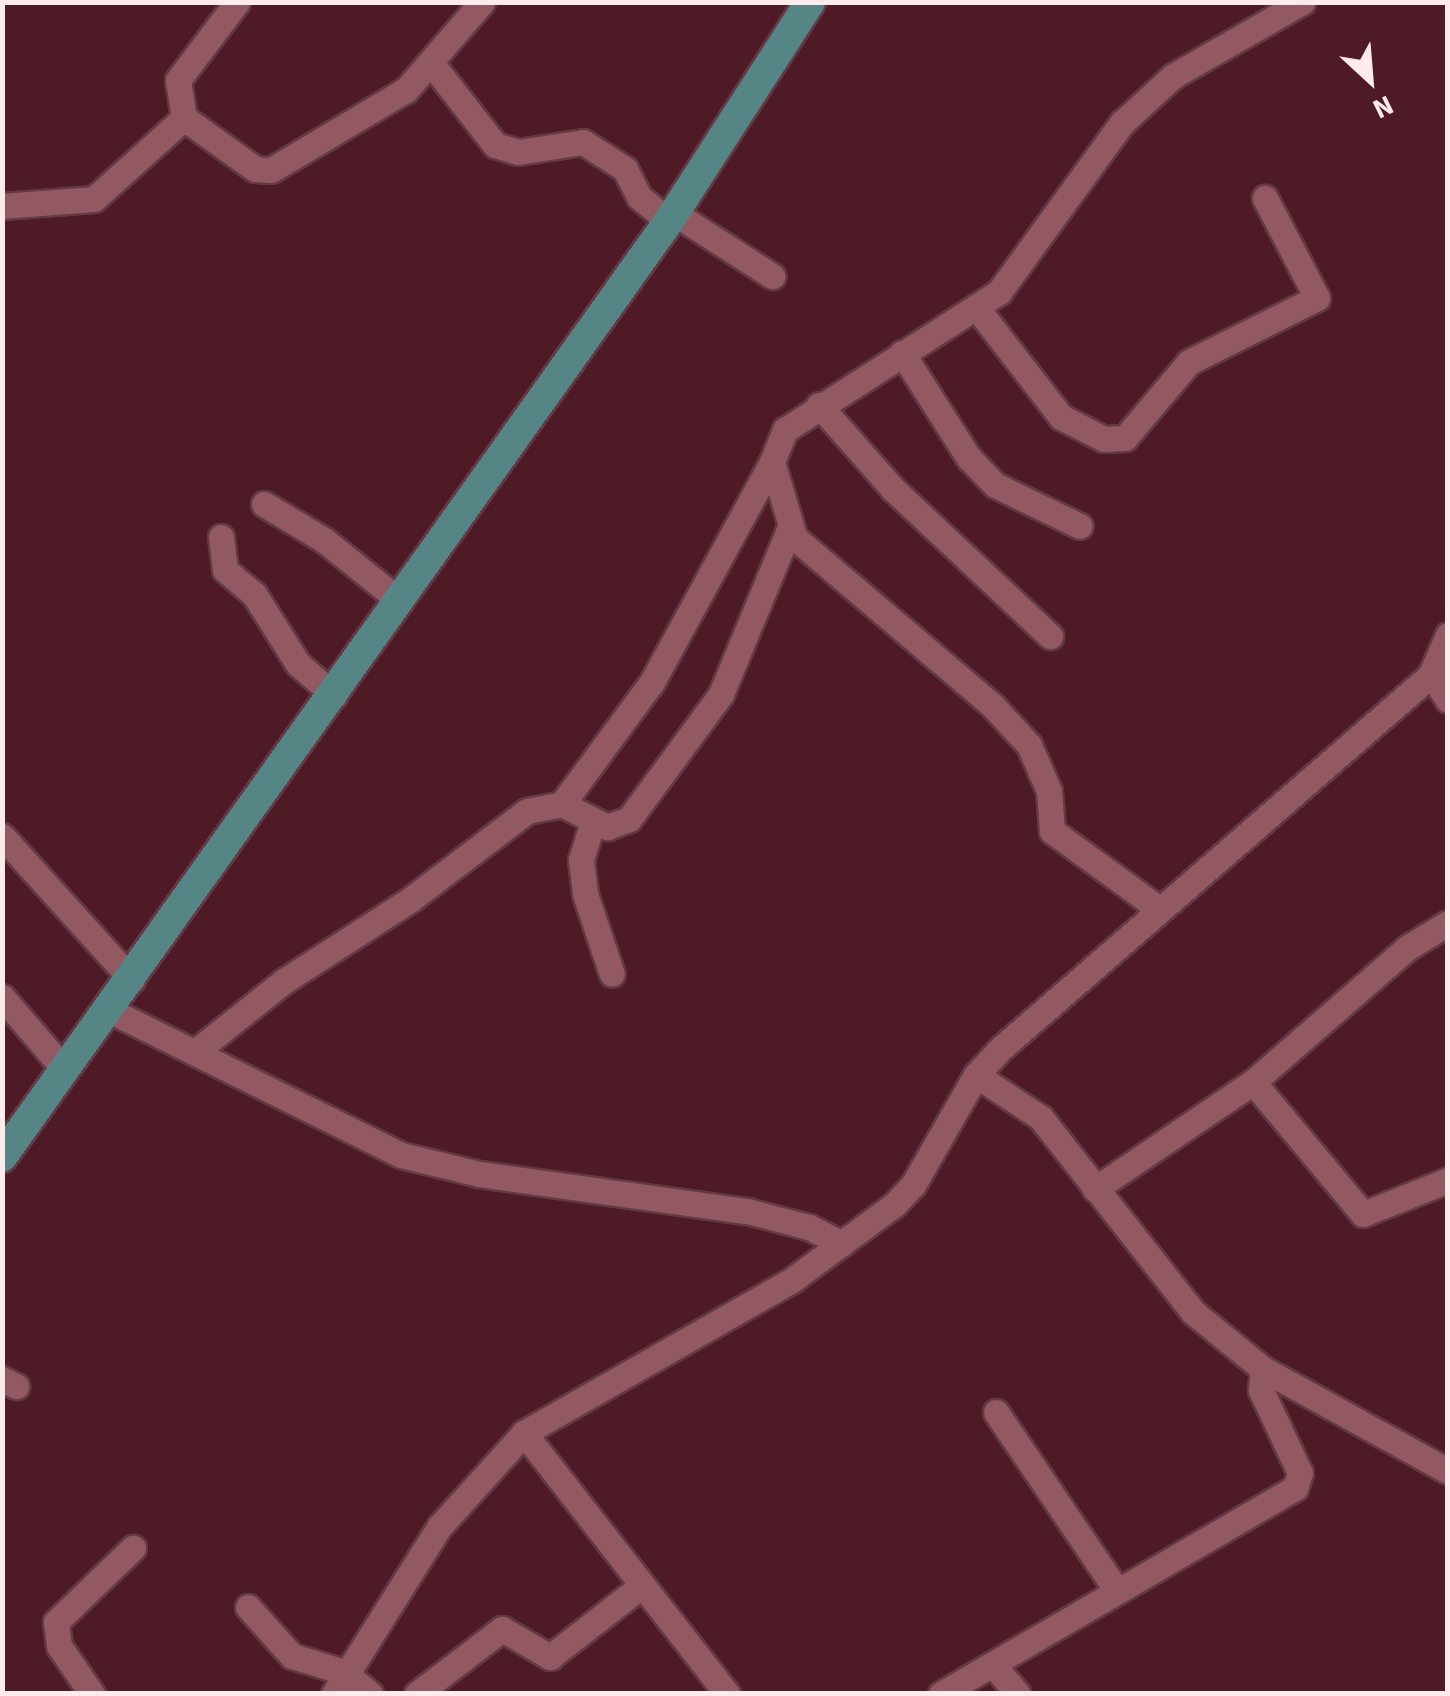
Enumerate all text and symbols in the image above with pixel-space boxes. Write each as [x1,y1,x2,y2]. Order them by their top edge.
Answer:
north arrow [1320,30,1420,130]
text: N [1366,85,1400,129]

